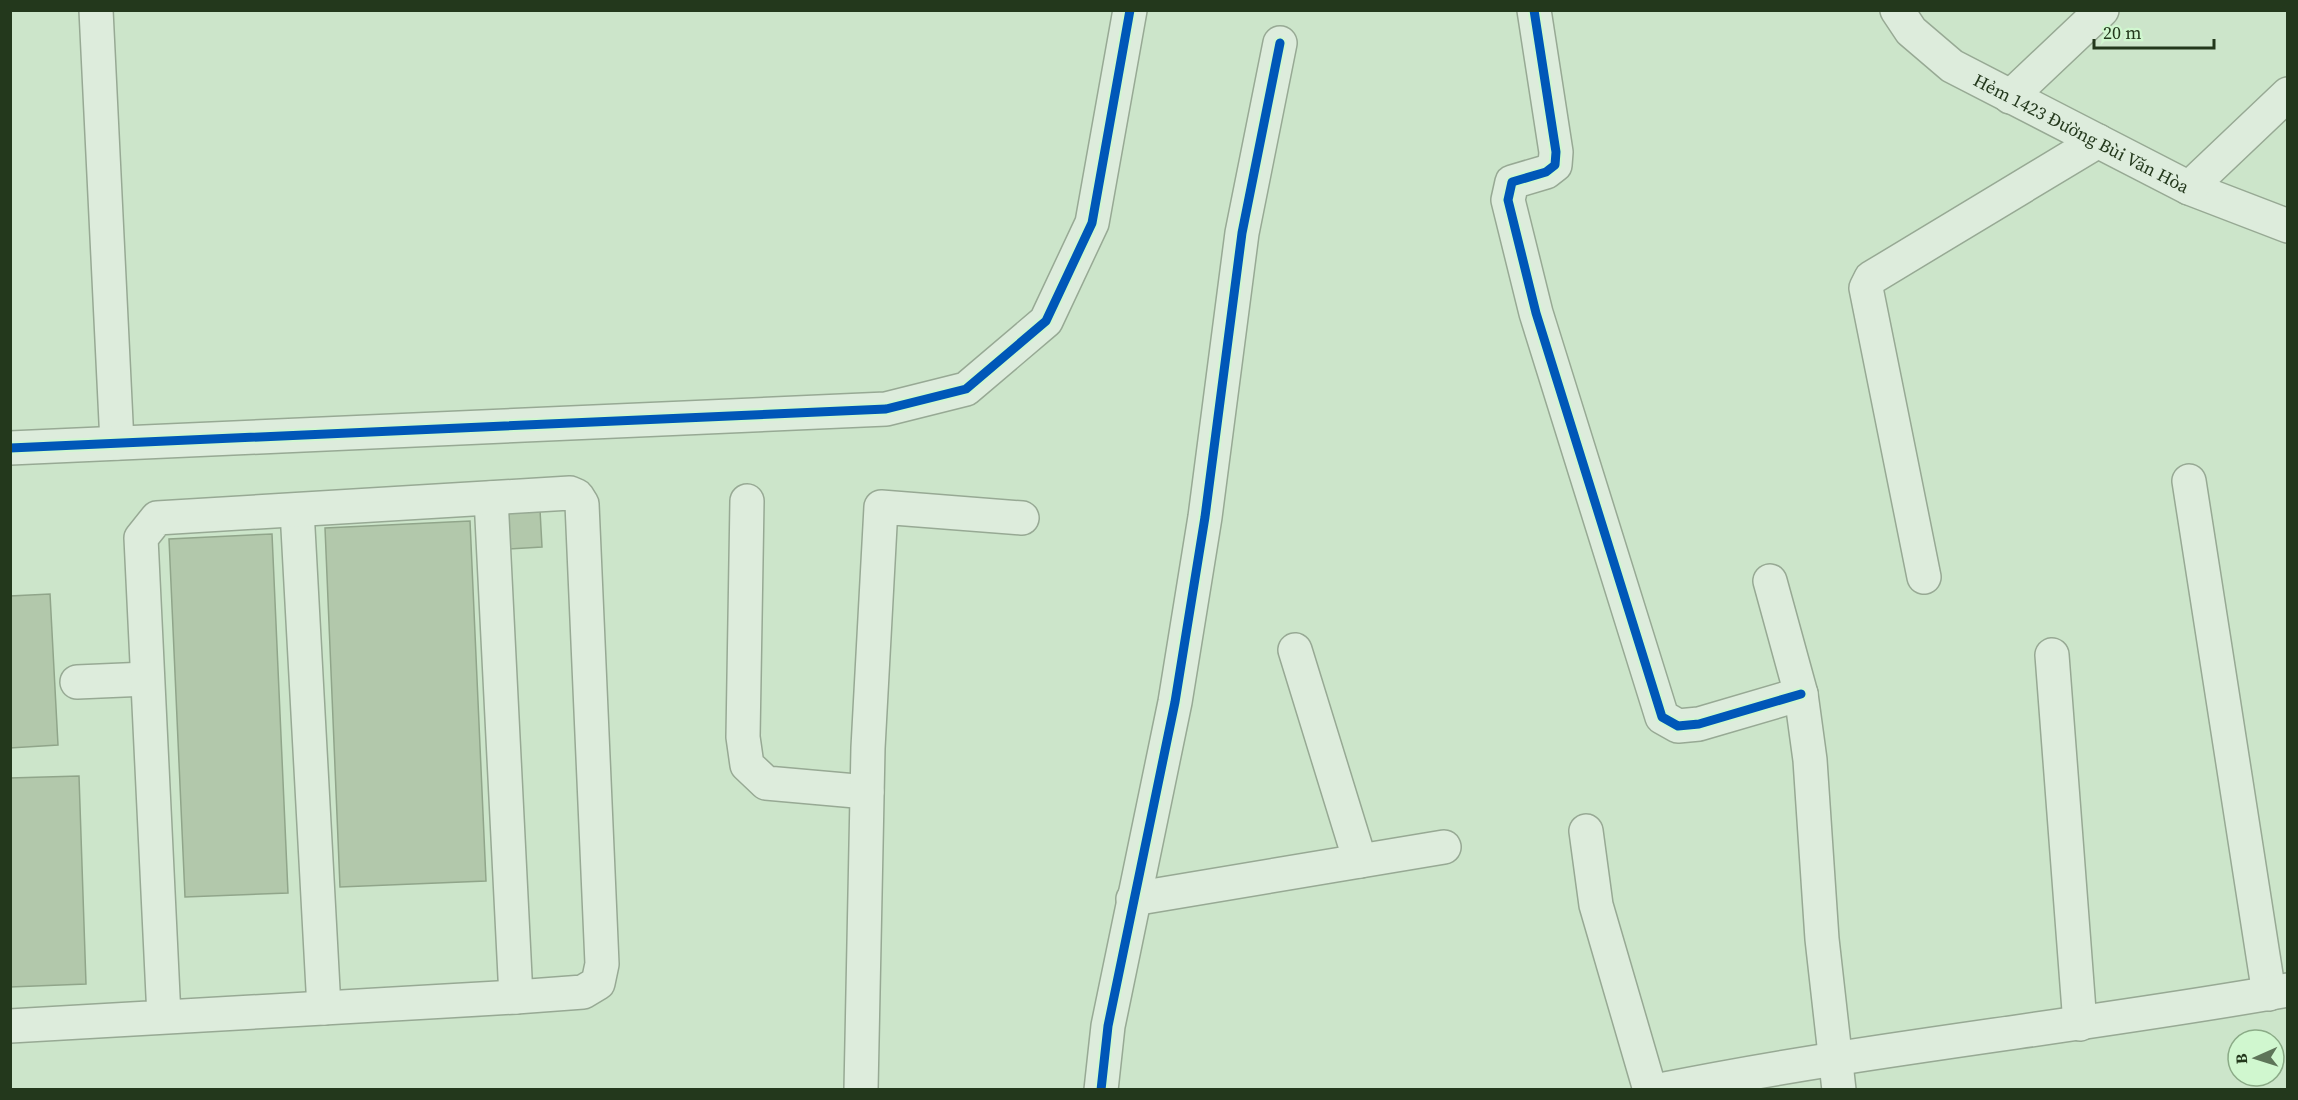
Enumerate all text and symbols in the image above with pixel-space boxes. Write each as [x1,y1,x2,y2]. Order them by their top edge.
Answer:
scale bar [2094,12,2214,50]
text: 20 m [2103,20,2141,45]
street label: Hẻm 1423 Đường Bùi Văn Hòa [1969,67,2195,199]
north arrow [2226,1028,2286,1088]
text: B [2230,1052,2252,1065]

